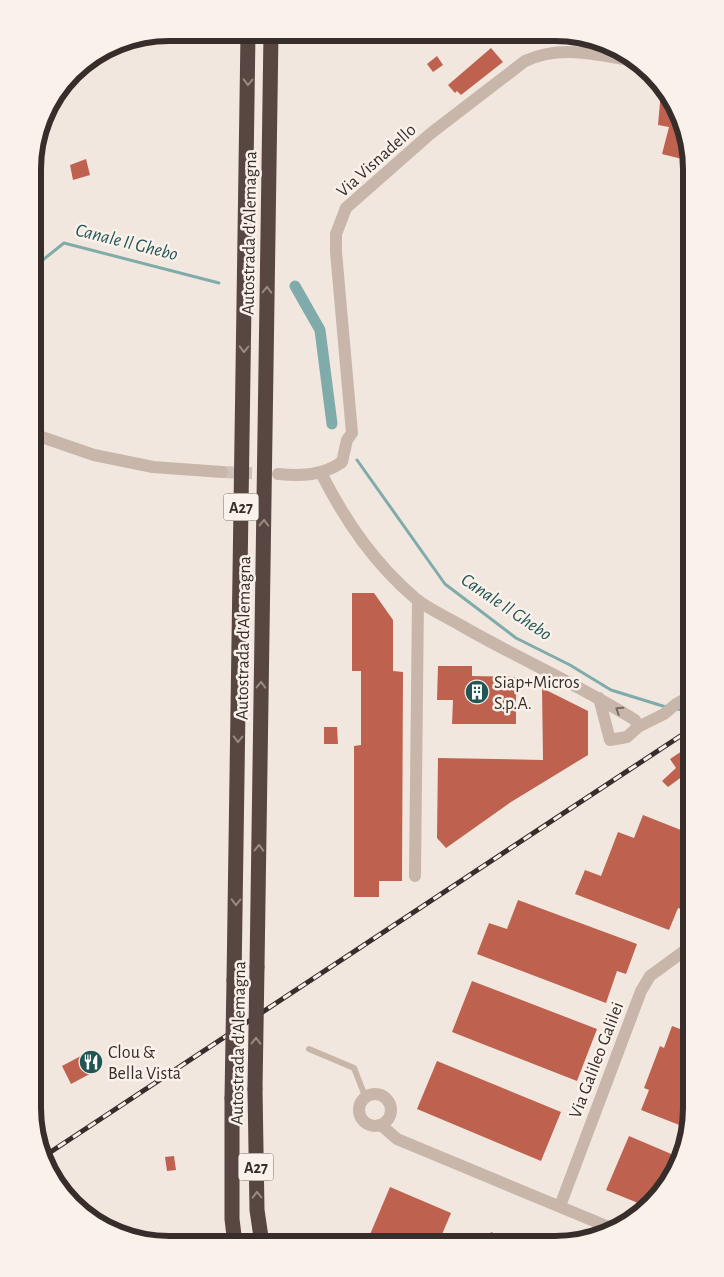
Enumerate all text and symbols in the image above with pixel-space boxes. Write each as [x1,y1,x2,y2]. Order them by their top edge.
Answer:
one-way arrow [243,78,253,86]
street label: Via Visnadello [334,121,420,201]
street label: Autostrada d'Alemagna [240,151,260,315]
water label: Canale Il Ghebo [74,221,180,264]
one-way arrow [262,286,272,294]
one-way arrow [239,346,249,353]
road number: A27 [224,494,258,520]
one-way arrow [258,519,269,527]
street label: Autostrada d'Alemagna [234,556,254,720]
water label: Canale Il Ghebo [457,570,555,644]
place label: Siap+Micros S.p.A. [494,674,580,713]
building icon: Siap+Micros S.p.A. [464,679,490,705]
one-way arrow [256,681,266,689]
one-way arrow [615,707,624,717]
one-way arrow [233,736,243,743]
one-way arrow [254,844,264,852]
one-way arrow [230,898,241,906]
street label: Autostrada d'Alemagna [229,961,249,1125]
street label: Via Galileo Galilei [567,1000,627,1121]
one-way arrow [250,1036,261,1044]
place label: Clou & Bella Vista [108,1044,181,1083]
restaurant icon: Clou & Bella Vista [78,1049,104,1075]
road number: A27 [238,1154,274,1180]
one-way arrow [252,1191,262,1198]

